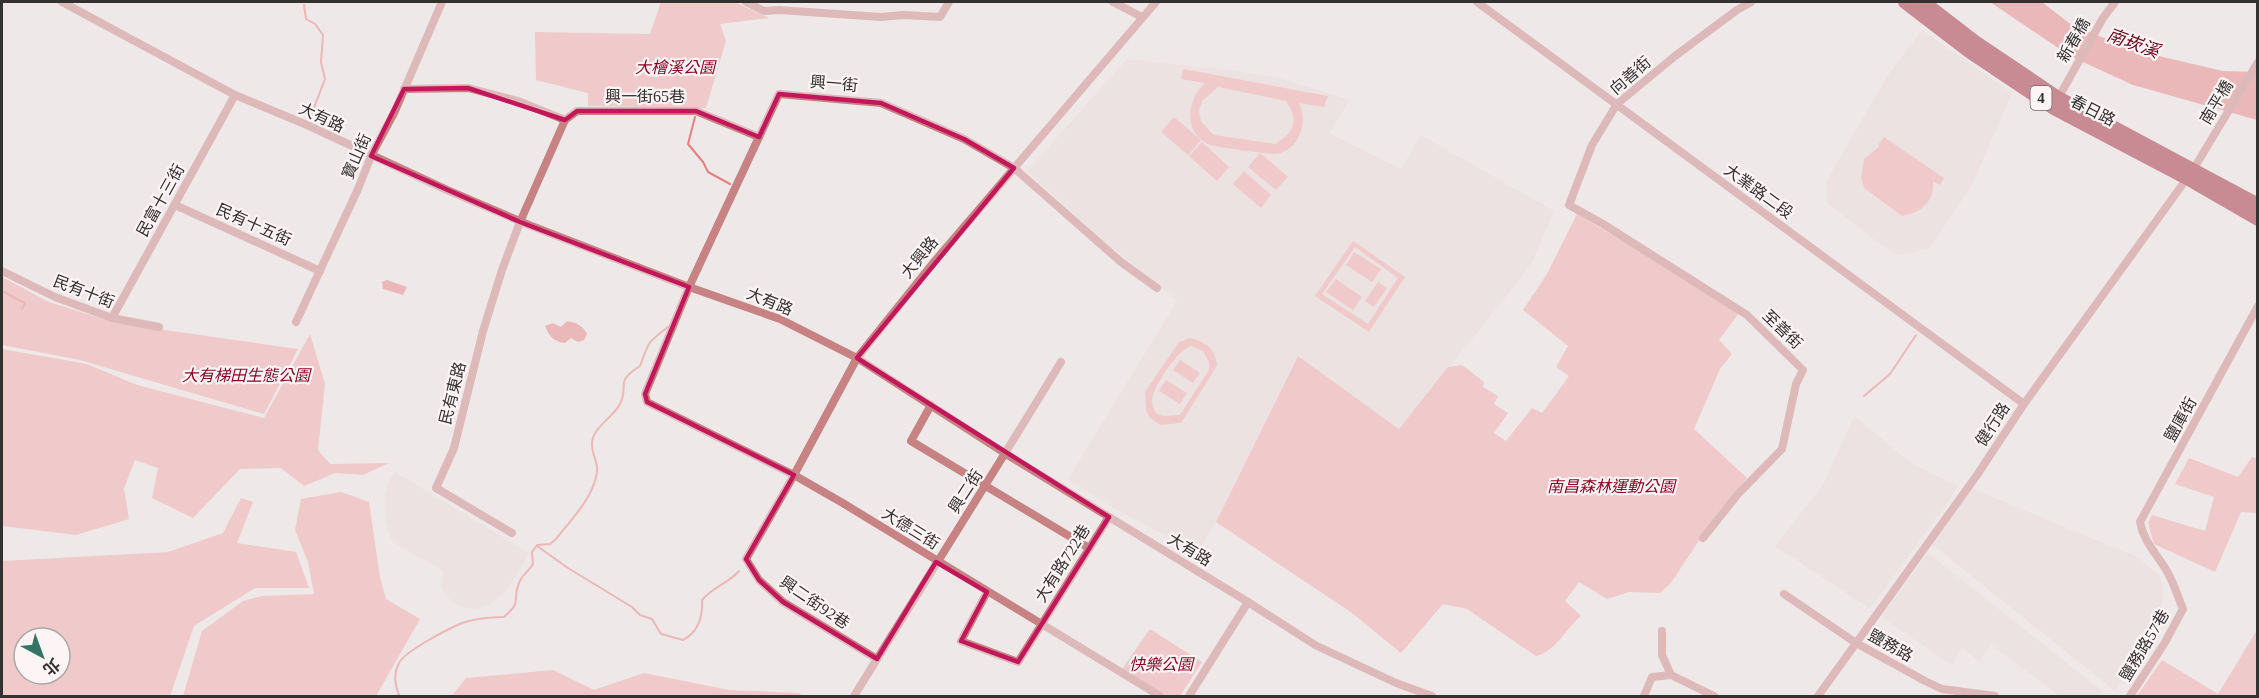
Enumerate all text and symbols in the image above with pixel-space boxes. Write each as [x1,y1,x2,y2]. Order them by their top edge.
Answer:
street label: 新春橋 [2054,15,2093,65]
water label: 南崁溪 [2104,24,2165,63]
street label: 向善街 [1607,53,1654,98]
park label: 大檜溪公園 [635,59,717,76]
street label: 興一街 [809,73,859,94]
street label: 南平橋 [2197,77,2236,127]
road number: 4 [2030,86,2052,110]
street label: 興一街65巷 [605,88,685,105]
street label: 春日路 [2068,92,2118,129]
street label: 大有路 [296,100,347,135]
street label: 寶山街 [338,130,374,182]
street label: 民富十三街 [134,161,187,239]
street label: 大業路二段 [1721,161,1796,222]
street label: 民有十五街 [214,200,294,248]
street label: 大興路 [898,233,941,281]
street label: 民有十街 [51,272,117,311]
street label: 大有路 [744,285,795,318]
street label: 至善街 [1759,307,1806,352]
street label: 民有東路 [436,360,468,426]
park label: 大有梯田生態公園 [182,367,312,384]
street label: 鹽庫街 [2161,394,2200,444]
street label: 健行路 [1972,400,2013,449]
street label: 興二街 [945,467,986,516]
park label: 南昌森林運動公園 [1547,478,1677,495]
street label: 大德三街 [879,504,942,553]
street label: 大有路722巷 [1032,521,1093,605]
street label: 大有路 [1165,530,1215,569]
street label: 興二街92巷 [777,573,853,632]
street label: 鹽務路57巷 [2117,607,2172,684]
north arrow [12,626,72,686]
street label: 鹽務路 [1866,626,1916,665]
text: 北 [40,655,63,679]
park label: 快樂公園 [1129,656,1195,673]

